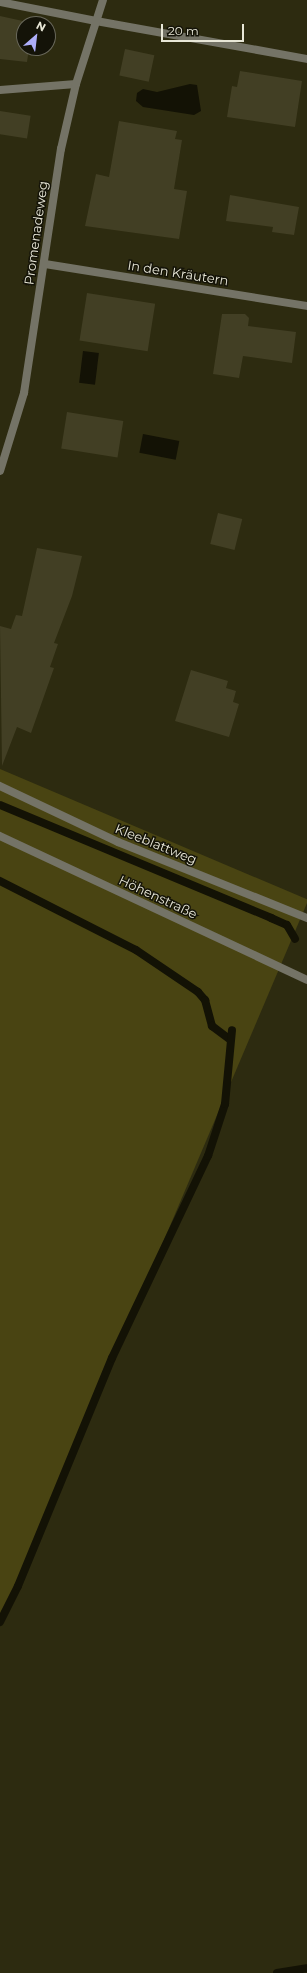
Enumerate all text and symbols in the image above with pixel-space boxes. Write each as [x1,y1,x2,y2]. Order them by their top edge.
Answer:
north arrow [16,16,56,56]
scale bar [163,16,246,42]
text: N [34,18,48,35]
text: 20 m [168,23,199,38]
street label: Promenadeweg [21,180,51,286]
street label: In den Kräutern [126,257,230,289]
street label: Kleeblattweg [113,821,199,867]
street label: Höhenstraße [116,872,200,922]

